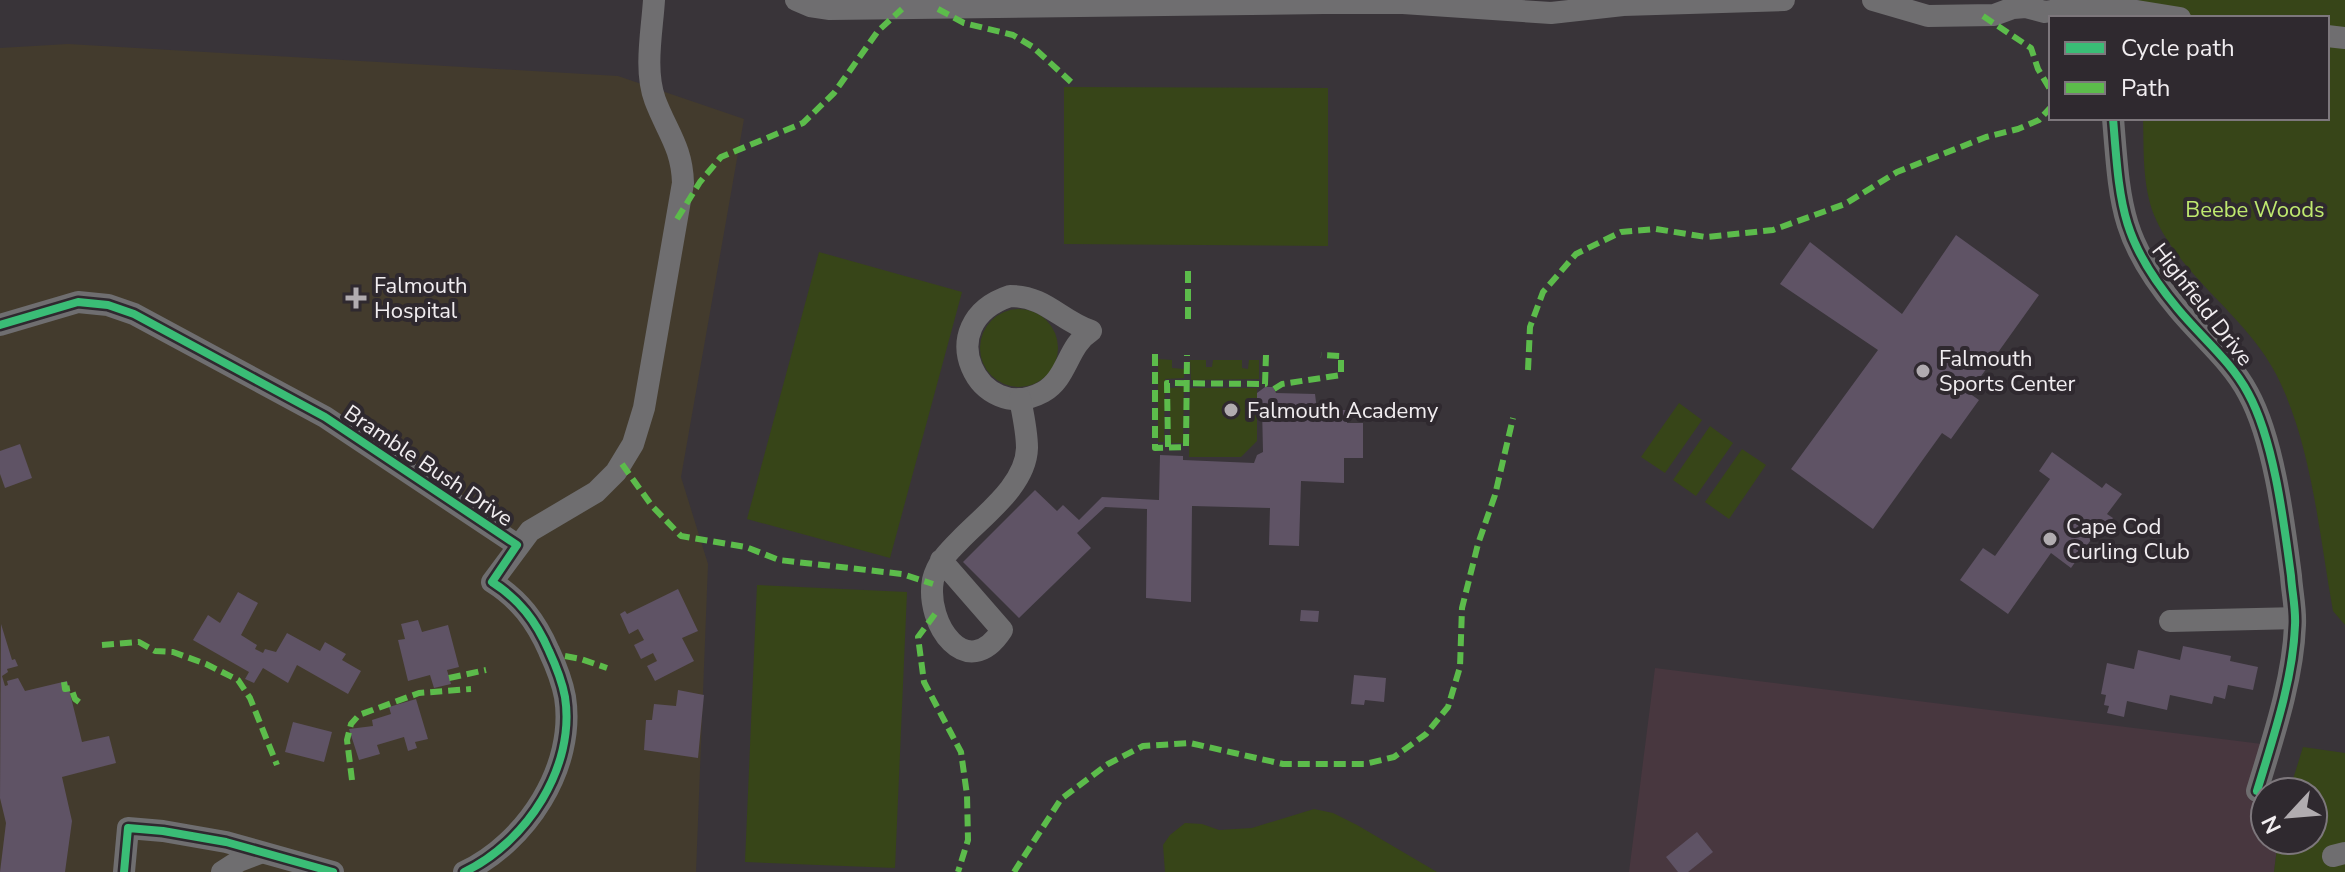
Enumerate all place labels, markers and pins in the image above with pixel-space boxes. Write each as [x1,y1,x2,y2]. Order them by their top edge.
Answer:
place label: Falmouth Hospital [374,271,467,326]
marker: Falmouth Hospital [345,287,367,309]
place label: Falmouth Sports Center [1939,344,2076,399]
marker: Falmouth Sports Center [1914,362,1932,380]
place label: Falmouth Academy [1247,396,1439,426]
marker: Falmouth Academy [1222,401,1240,419]
place label: Cape Cod Curling Club [2066,512,2190,567]
marker: Cape Cod Curling Club [2041,530,2059,548]

